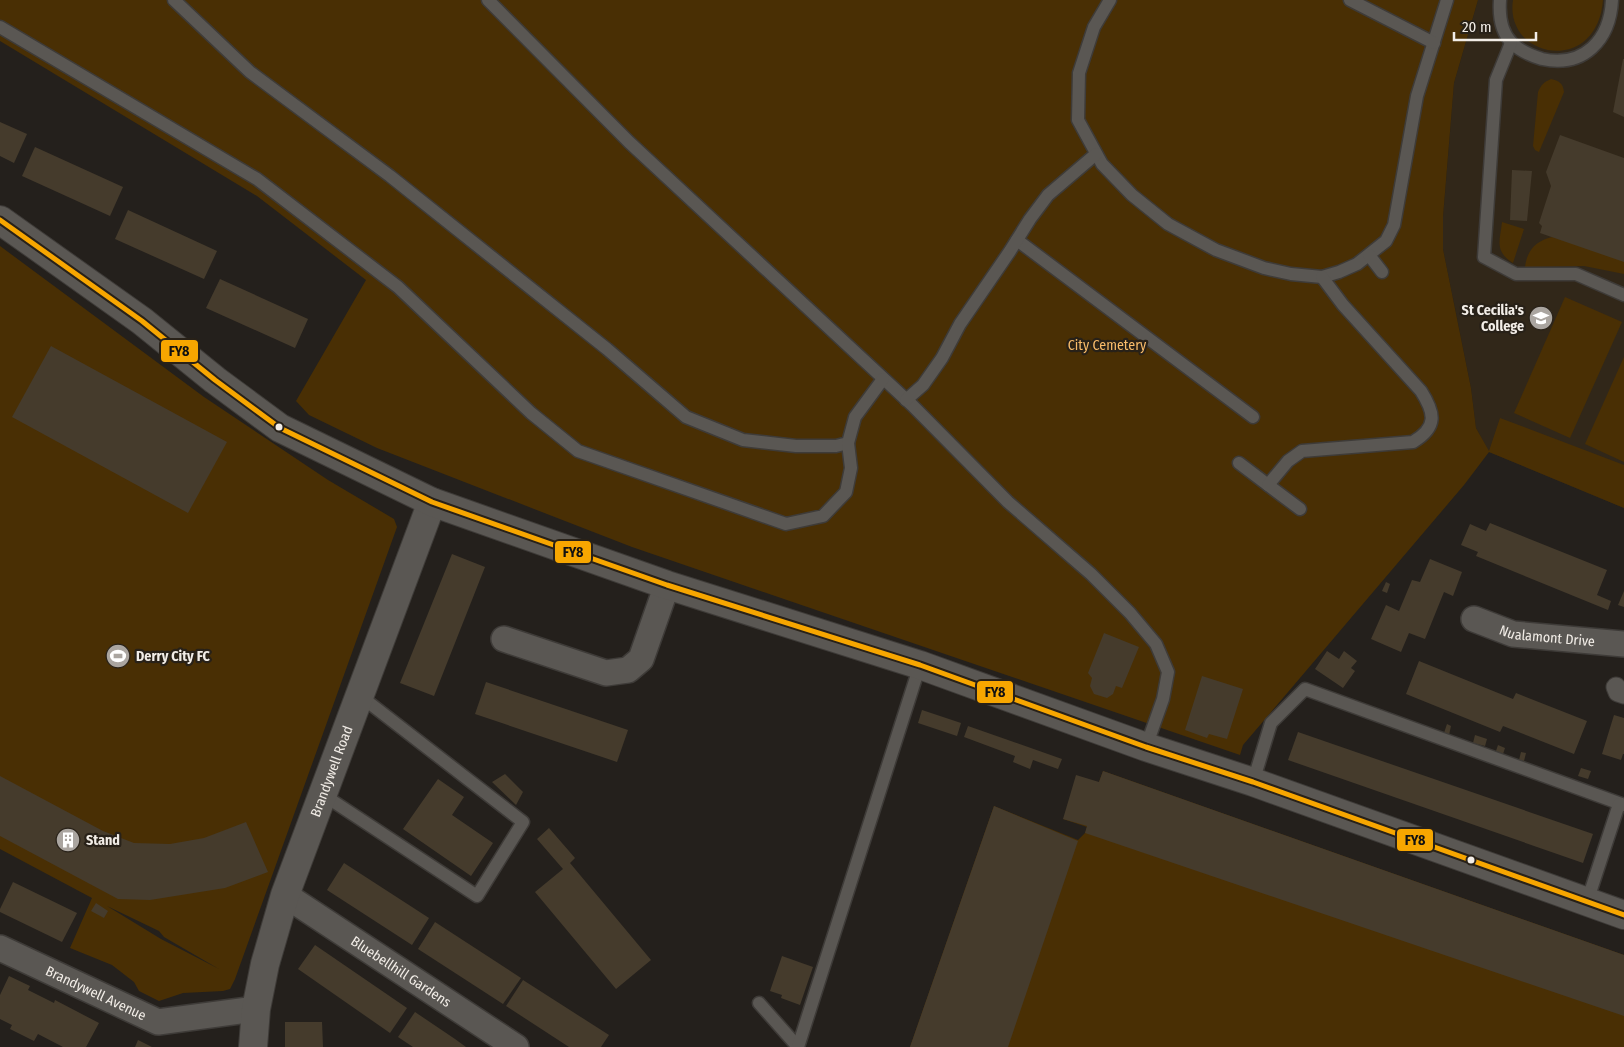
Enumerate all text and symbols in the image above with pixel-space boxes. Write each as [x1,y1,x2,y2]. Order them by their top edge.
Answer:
scale bar [1454,10,1536,42]
text: 20 m [1462,18,1492,36]
place label: St Cecilia's College [1462,302,1524,335]
school or university icon: St Cecilia's College [1528,305,1554,331]
park label: City Cemetery [1068,337,1147,354]
line badge: FY8 [160,339,199,363]
text: FY8 [169,343,190,360]
unlabelled marker [274,422,284,432]
line badge: FY8 [554,540,592,564]
text: FY8 [563,544,584,561]
street label: Nualamont Drive [1497,621,1596,650]
sports icon: Derry City FC [105,643,131,669]
place label: Derry City FC [136,648,211,665]
line badge: FY8 [976,680,1014,704]
text: FY8 [985,684,1006,701]
street label: Brandywell Road [307,723,356,819]
building icon: Stand [55,827,81,853]
line badge: FY8 [1396,828,1434,852]
place label: Stand [86,832,120,849]
text: FY8 [1405,832,1426,849]
unlabelled marker [1466,855,1476,865]
street label: Bluebellhill Gardens [348,932,454,1010]
street label: Brandywell Avenue [43,962,149,1024]

